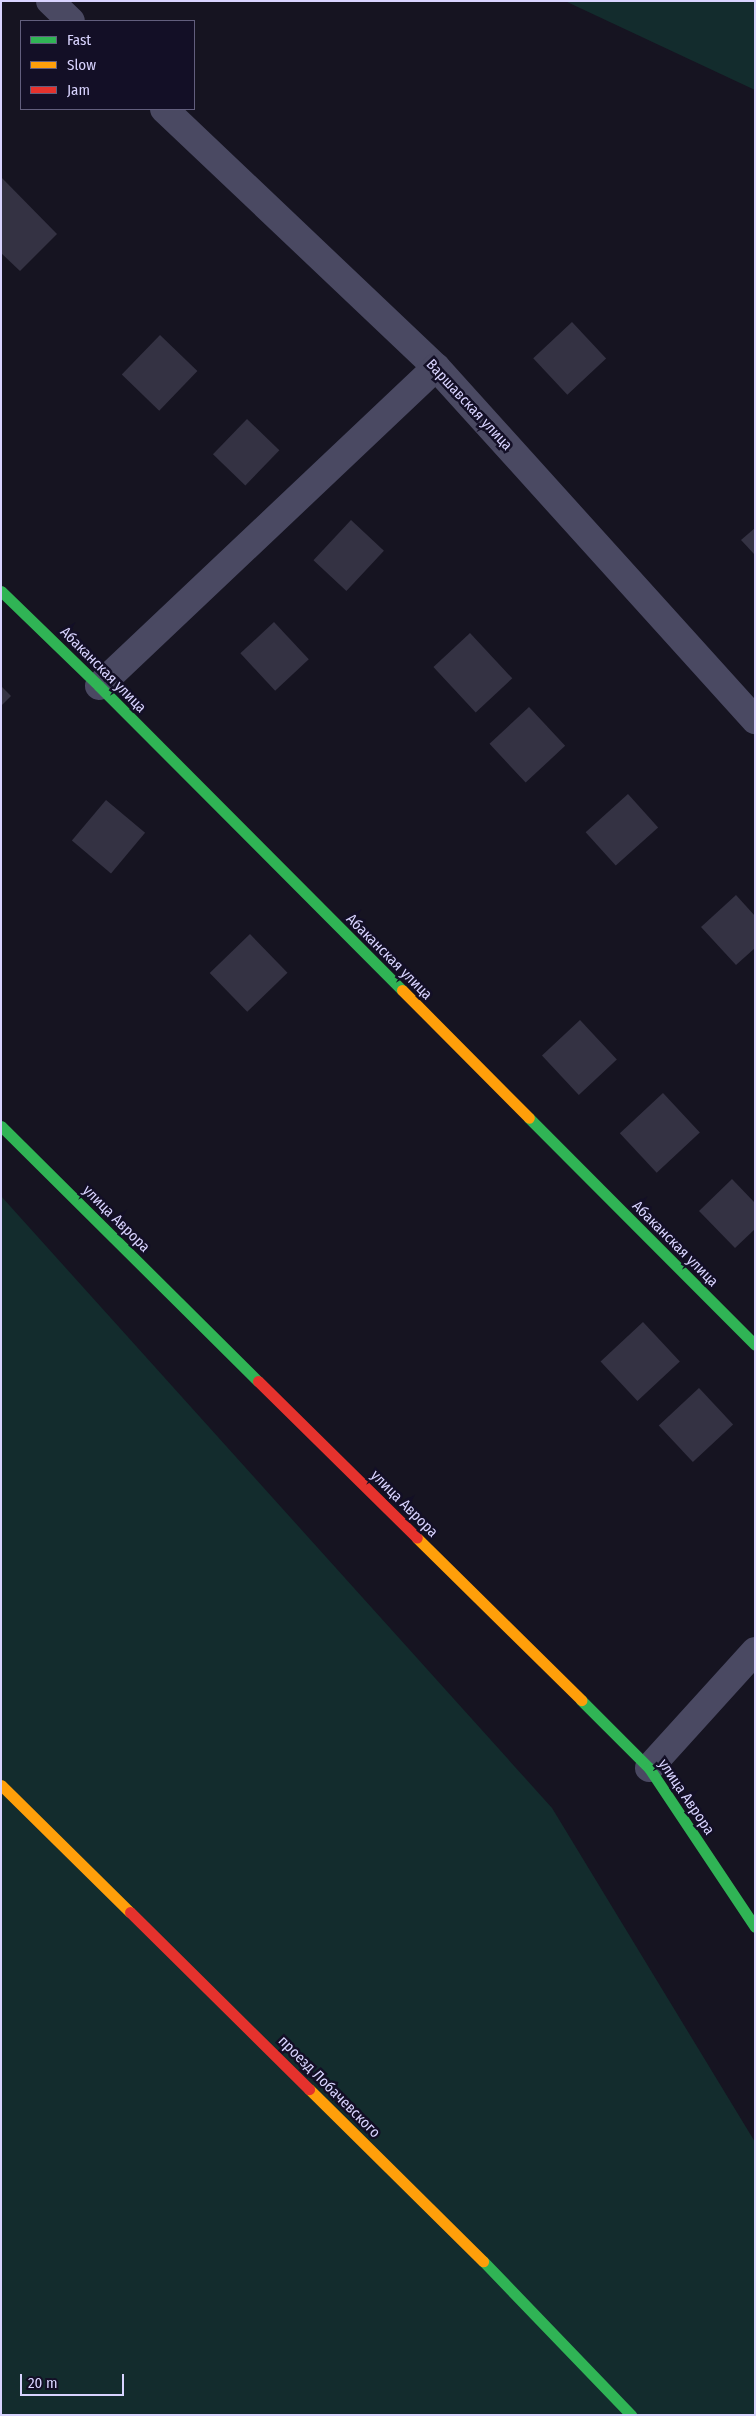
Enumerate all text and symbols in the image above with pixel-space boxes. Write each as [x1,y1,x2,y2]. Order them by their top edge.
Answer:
legend [20,20,195,110]
text: Fast [67,31,91,49]
text: Slow [67,56,96,74]
text: Jam [67,81,90,99]
street label: Варшавская улица [422,356,516,454]
street label: Абаканская улица [56,623,150,717]
street label: Абаканская улица [342,910,436,1004]
street label: улица Аврора [79,1182,153,1256]
street label: Абаканская улица [628,1197,722,1291]
street label: улица Аврора [367,1467,441,1541]
street label: улица Аврора [654,1756,718,1838]
street label: проезд Лобачевского [274,2032,384,2142]
scale bar [22,2364,126,2396]
text: 20 m [28,2374,58,2392]

